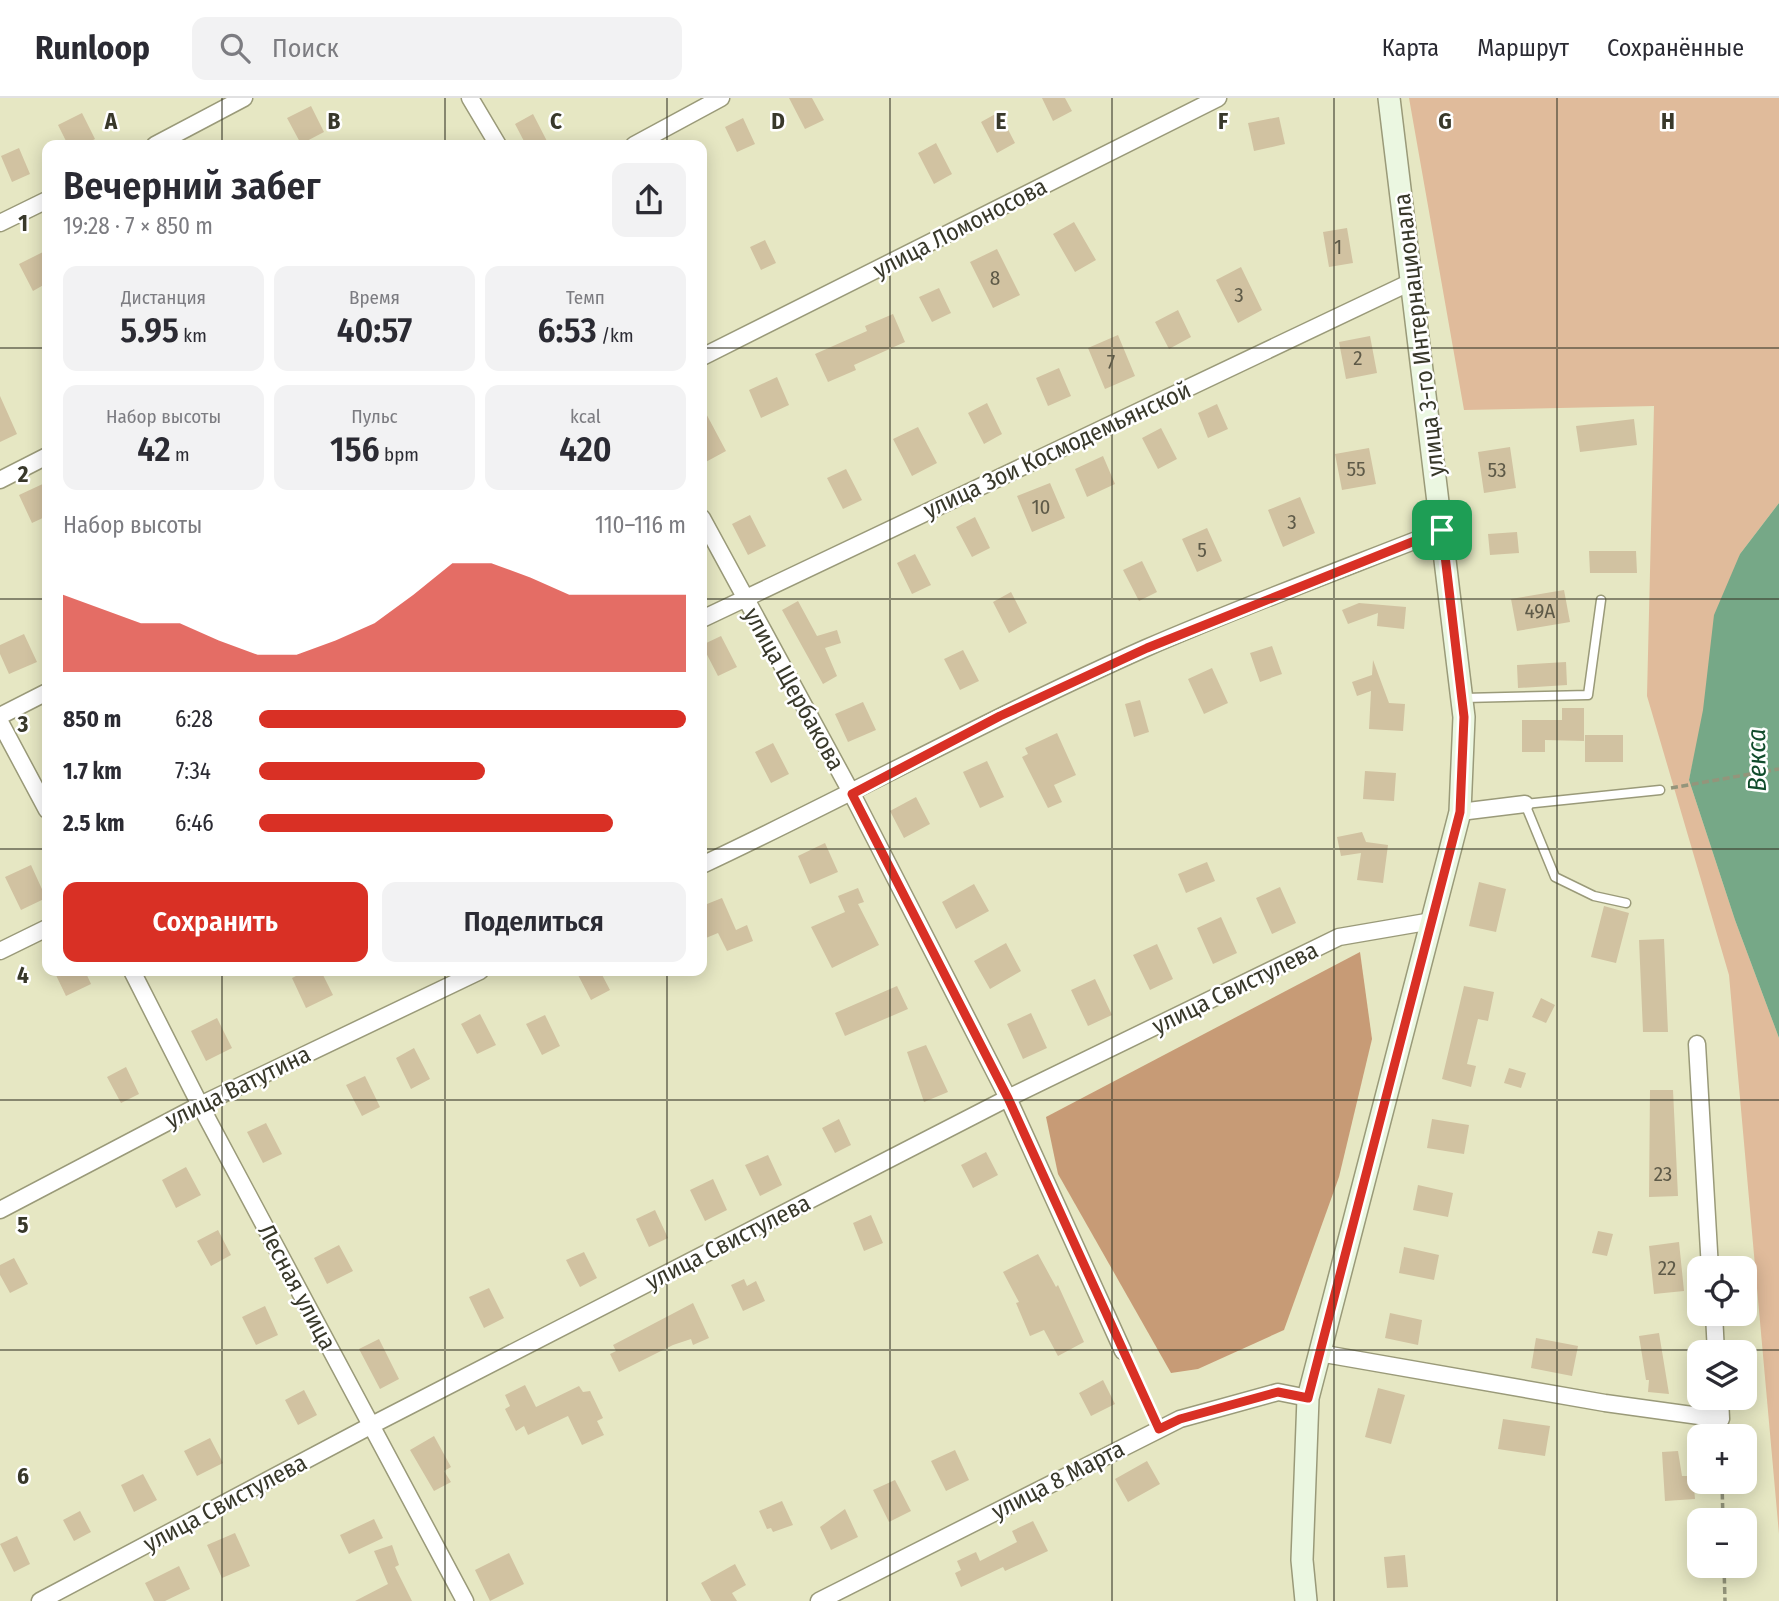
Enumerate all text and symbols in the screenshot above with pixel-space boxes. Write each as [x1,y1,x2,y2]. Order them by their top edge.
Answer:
search box [192,17,682,80]
text: Runloop [35,28,150,68]
icon: search [216,29,254,67]
text: Поиск [272,33,339,64]
text: Карта [1382,34,1439,62]
text: Маршрут [1477,34,1569,62]
text: Сохранённые [1607,34,1744,62]
text: A [104,107,118,135]
text: B [328,107,341,135]
text: C [550,107,562,135]
text: D [771,107,785,135]
text: E [996,107,1007,135]
text: F [1218,107,1228,135]
text: G [1438,107,1452,135]
text: H [1661,107,1675,135]
text: Вечерний забег [63,163,321,209]
button: share [612,163,686,237]
street label: улица Ломоносова [868,172,1052,284]
street label: улица 3-го Интернационала [1388,192,1450,478]
text: 1 [18,209,28,237]
text: 19:28 · 7 × 850 m [63,212,213,240]
house number: 1 [1334,234,1342,260]
house number: 8 [990,265,1000,291]
house number: 3 [1234,282,1244,308]
text: Дистанция [121,286,206,309]
text: Время [349,286,400,309]
text: Темп [566,286,605,309]
text: 5.95 [120,309,179,351]
text: 40:57 [337,309,412,351]
text: 6:53 [537,309,597,351]
text: km [179,324,207,347]
text: /km [597,324,634,347]
house number: 2 [1353,345,1363,371]
house number: 7 [1107,349,1115,375]
street label: улица Зои Космодемьянской [919,376,1195,524]
text: Набор высоты [106,405,221,428]
text: Пульс [351,405,398,428]
text: kcal [570,405,601,428]
text: 42 [137,428,171,470]
text: 156 [330,428,380,470]
text: 420 [559,428,612,470]
text: m [171,443,190,466]
text: bpm [380,443,419,466]
house number: 55 [1346,456,1366,482]
house number: 53 [1488,457,1506,483]
text: 2 [17,460,29,488]
house number: 10 [1031,494,1051,520]
pin [1412,500,1472,560]
house number: 3 [1287,509,1297,535]
text: Набор высоты [63,511,202,539]
text: 110–116 m [595,511,686,539]
icon: arrive [1423,511,1461,549]
house number: 5 [1197,537,1207,563]
house number: 49А [1525,598,1555,624]
street label: улица Щербакова [738,603,850,775]
text: 850 m [63,705,121,733]
text: 6:28 [175,705,213,733]
text: 3 [17,710,29,738]
water label: Векса [1741,728,1773,792]
text: 1.7 km [63,757,122,785]
text: 7:34 [175,757,211,785]
text: 2.5 km [63,809,124,837]
text: 6:46 [175,809,214,837]
button: Сохранить [63,882,368,962]
button: Поделиться [382,882,686,962]
street label: улица Свистулева [1148,936,1322,1040]
text: 4 [17,961,29,989]
street label: улица Ватутина [161,1040,315,1134]
house number: 23 [1654,1161,1672,1187]
street label: улица Свистулева [641,1188,815,1296]
text: 5 [17,1211,29,1239]
street label: Лесная улица [252,1219,342,1355]
house number: 22 [1658,1255,1676,1281]
map controls [1687,1256,1757,1578]
button: locate [1687,1256,1757,1326]
button: layers [1687,1340,1757,1410]
button: + [1687,1424,1757,1494]
street label: улица 8 Марта [987,1435,1129,1525]
street label: улица Свистулева [139,1448,311,1558]
text: 6 [17,1462,29,1490]
button: − [1687,1508,1757,1578]

